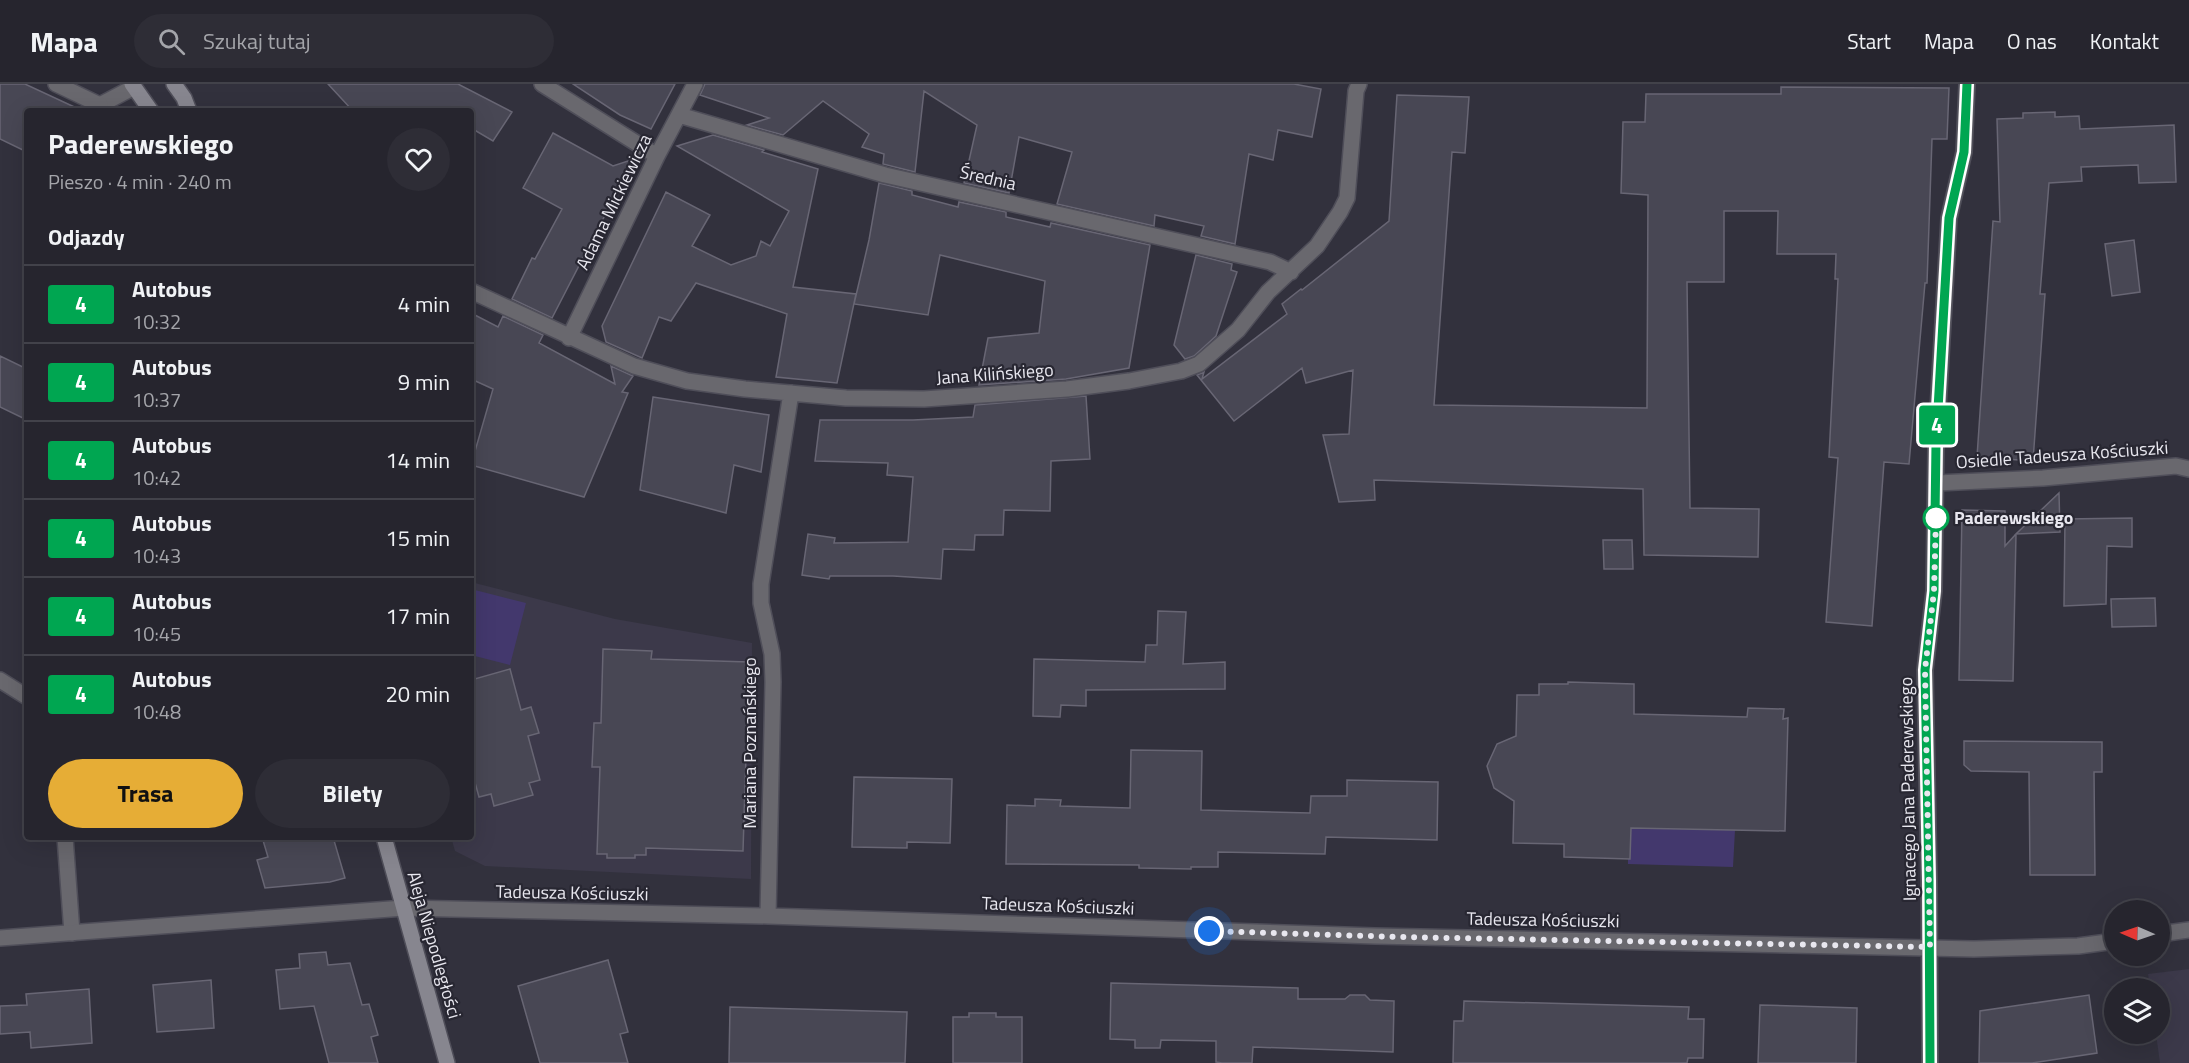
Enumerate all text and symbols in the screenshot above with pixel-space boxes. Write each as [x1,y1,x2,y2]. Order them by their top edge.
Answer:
search box [134,14,554,68]
text: Mapa [30,20,98,63]
text: Szukaj tutaj [203,24,311,58]
icon: search [155,25,188,58]
text: Start [1847,25,1891,57]
text: Mapa [1924,25,1974,57]
text: O nas [2007,25,2057,57]
text: Kontakt [2090,25,2159,57]
text: Paderewskiego [48,122,234,165]
button: heart [387,128,450,191]
street label: Adama Mickiewicza [569,129,658,274]
street label: Średnia [957,158,1019,197]
text: Pieszo · 4 min · 240 m [48,166,232,197]
text: Odjazdy [48,220,124,254]
text: Autobus [132,272,212,306]
text: 4 min [398,287,450,321]
text: 4 [75,288,87,320]
text: 10:32 [132,306,181,337]
text: Autobus [132,350,212,384]
street label: Jana Kilińskiego [935,356,1055,391]
text: 9 min [398,365,450,399]
text: 4 [75,366,87,398]
text: 10:37 [132,384,181,415]
line badge: 4 [1918,406,1956,444]
text: 4 [1931,409,1943,441]
text: Autobus [132,428,212,462]
street label: Osiedle Tadeusza Kościuszki [1955,434,2169,475]
text: 14 min [385,443,450,477]
text: 4 [75,444,87,476]
text: 10:42 [132,462,181,493]
place label: Paderewskiego [1954,504,2073,531]
marker: Paderewskiego [1923,505,1949,531]
text: Autobus [132,506,212,540]
text: 15 min [385,521,450,555]
text: 4 [75,522,87,554]
text: 10:43 [132,540,181,571]
text: Autobus [132,584,212,618]
text: 17 min [385,599,450,633]
text: 4 [75,600,87,632]
text: 10:45 [132,618,181,649]
street label: Mariana Poznańskiego [736,657,763,829]
text: Autobus [132,662,212,696]
text: 20 min [385,677,450,711]
street label: Ignacego Jana Paderewskiego [1892,677,1923,901]
text: 4 [75,678,87,710]
text: 10:48 [132,696,181,727]
button: Trasa [48,759,243,828]
button: Bilety [255,759,450,828]
street label: Aleja Niepodległości [401,868,468,1022]
street label: Tadeusza Kościuszki [495,878,649,907]
street label: Tadeusza Kościuszki [981,889,1135,922]
north arrow [2104,900,2170,966]
map controls [2104,900,2170,1044]
street label: Tadeusza Kościuszki [1466,905,1620,934]
your location [1194,916,1224,946]
button: layers [2104,978,2170,1044]

